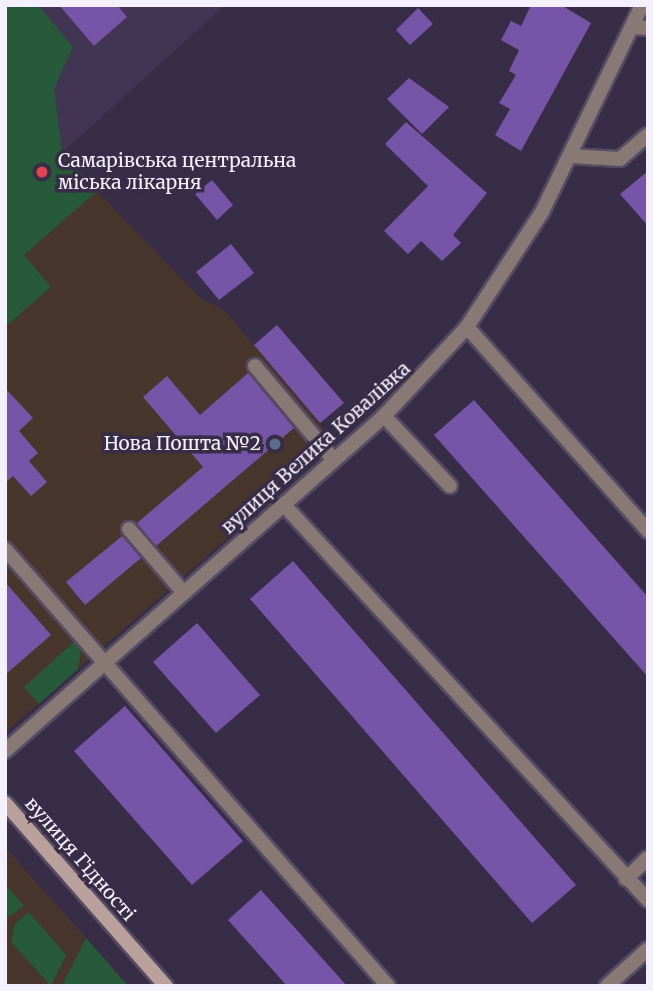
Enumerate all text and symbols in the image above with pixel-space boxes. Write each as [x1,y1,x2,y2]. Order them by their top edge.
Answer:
place label: Самарівська центральна міська лікарня [58,150,296,194]
marker: Самарівська центральна міська лікарня [32,162,52,182]
street label: вулиця Велика Ковалівка [217,357,415,539]
place label: Нова Пошта №2 [104,433,261,455]
marker: Нова Пошта №2 [267,436,283,452]
street label: вулиця Гідності [20,792,140,926]

